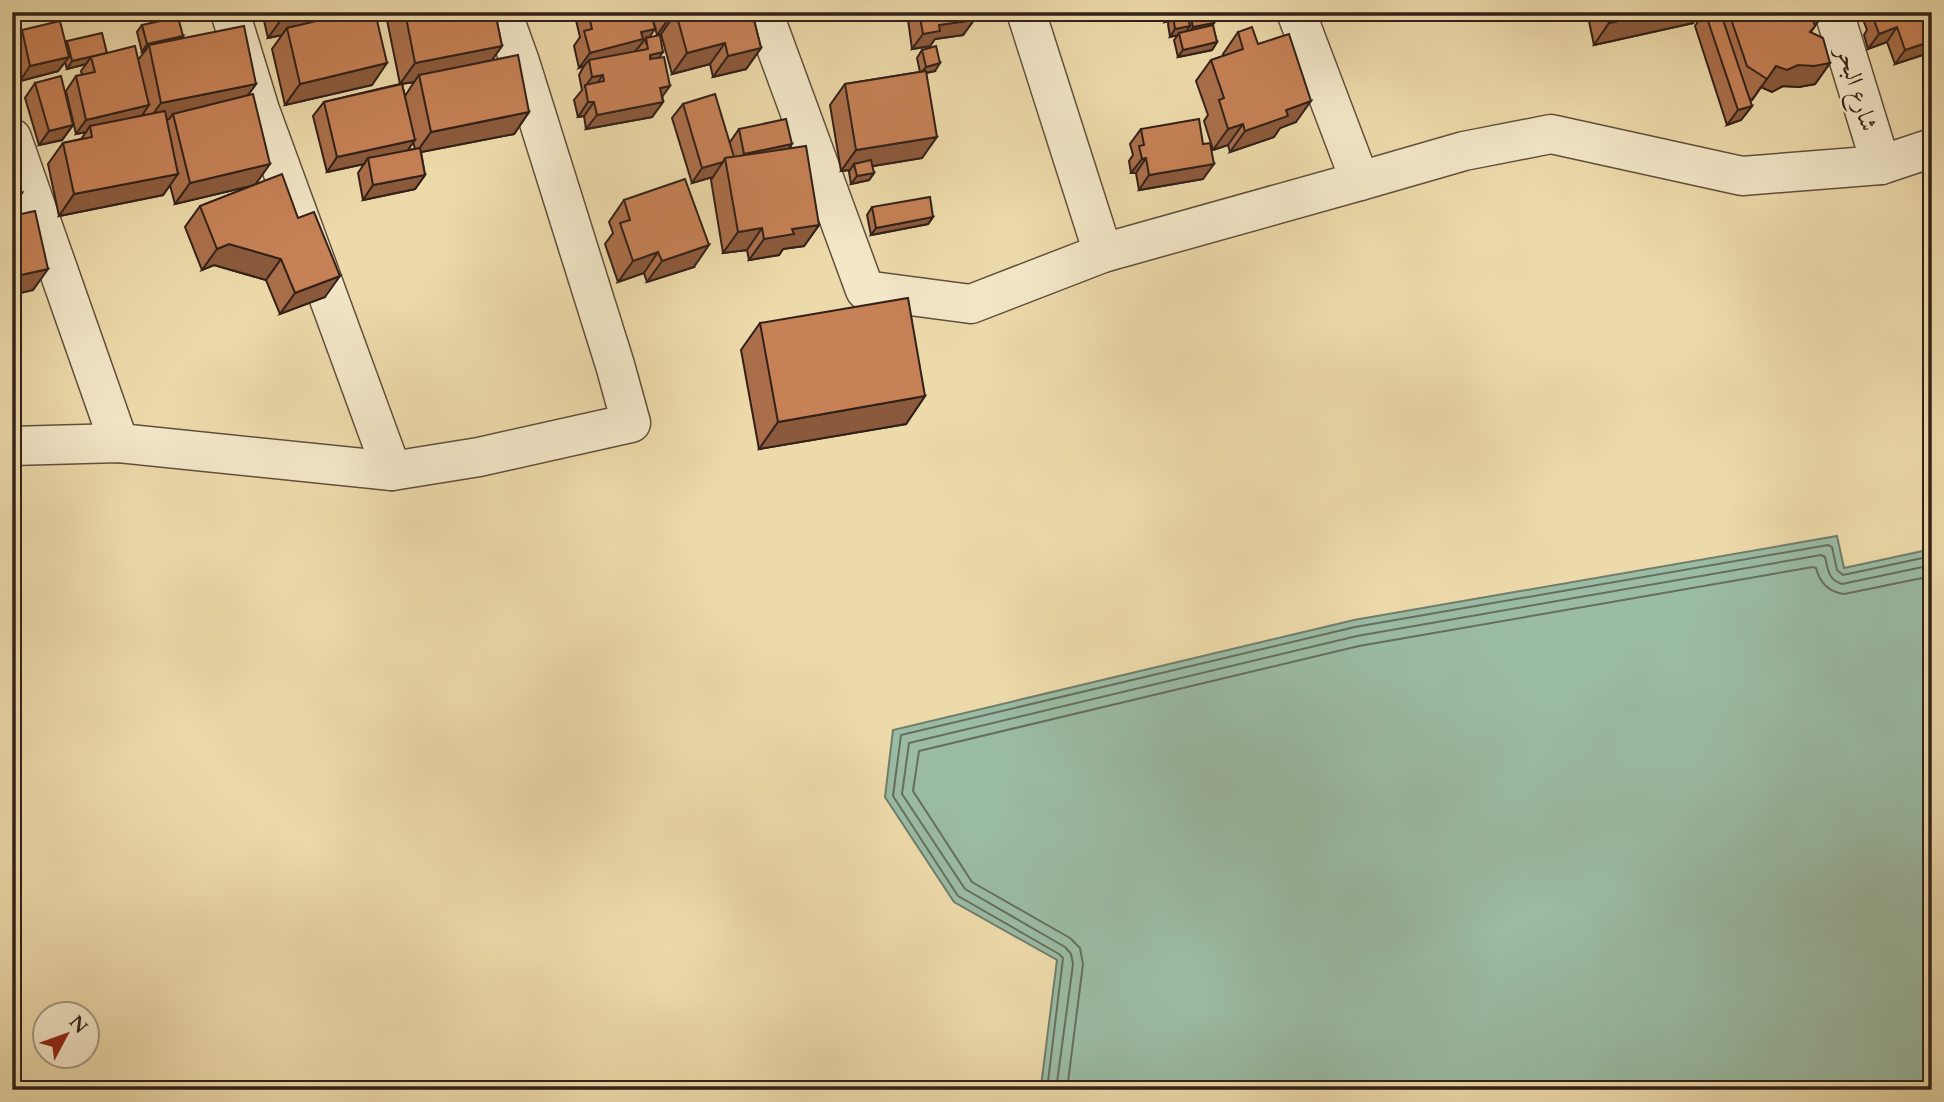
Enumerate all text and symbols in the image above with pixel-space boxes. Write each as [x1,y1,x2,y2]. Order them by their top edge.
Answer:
street label: شارع البحر [1825,40,1885,136]
north arrow [32,1000,102,1070]
text: N [63,1010,94,1040]

